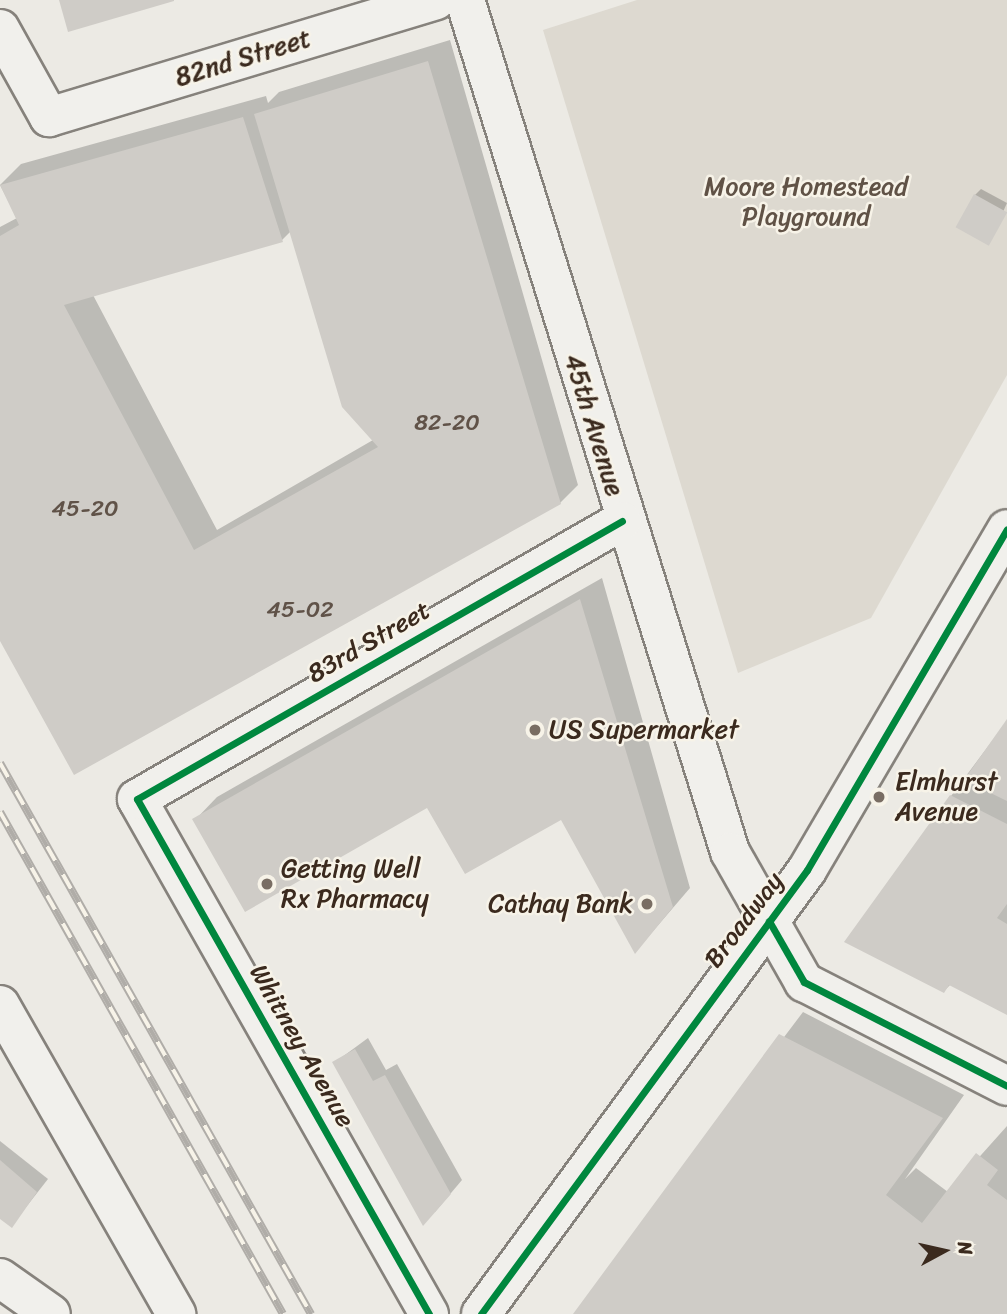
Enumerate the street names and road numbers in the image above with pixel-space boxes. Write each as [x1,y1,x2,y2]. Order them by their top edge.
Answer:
street label: 82nd Street [171,23,315,93]
street label: 45th Avenue [558,350,630,500]
street label: 83rd Street [302,594,436,690]
street label: Broadway [698,866,790,974]
street label: Whitney Avenue [243,959,361,1133]

